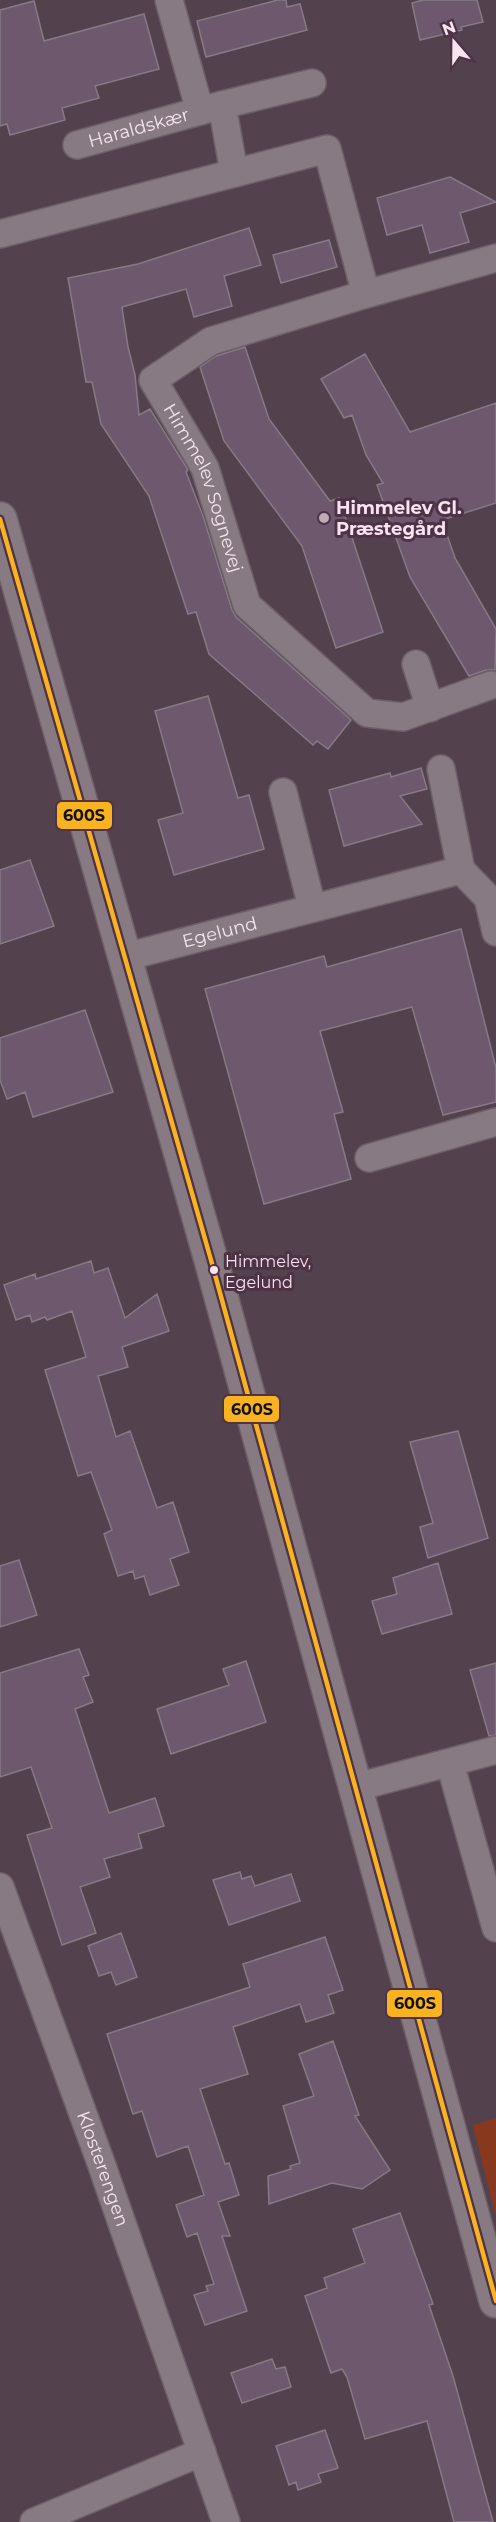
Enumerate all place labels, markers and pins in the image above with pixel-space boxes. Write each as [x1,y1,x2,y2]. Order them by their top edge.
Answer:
place label: Himmelev Gl. Præstegård [336,497,462,540]
marker: Himmelev Gl. Præstegård [317,511,331,525]
place label: Himmelev, Egelund [225,1252,311,1292]
marker: Himmelev, Egelund [208,1264,220,1276]

